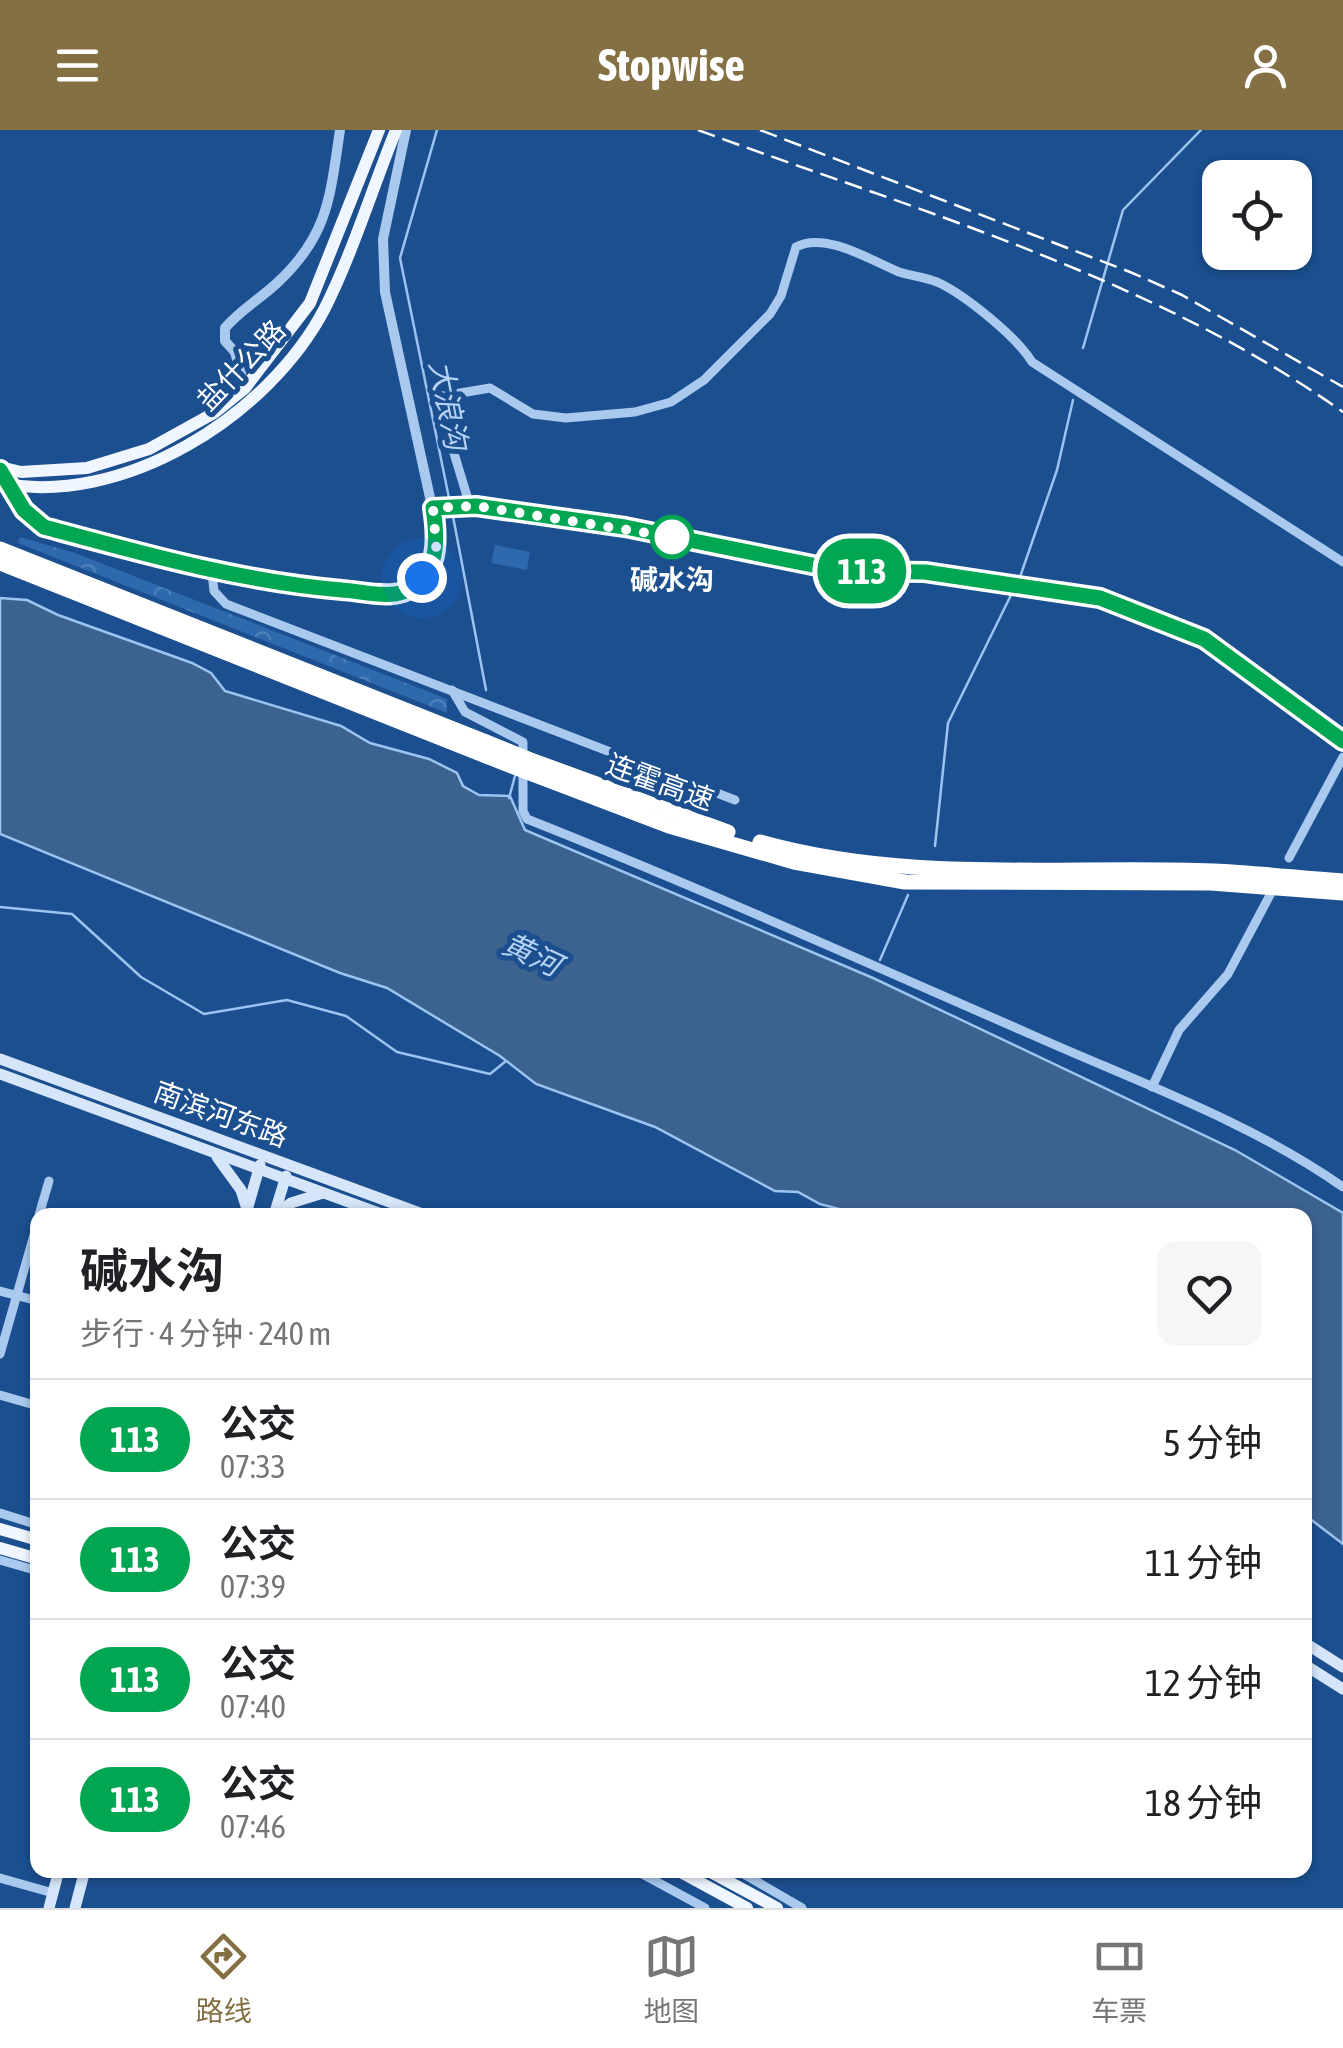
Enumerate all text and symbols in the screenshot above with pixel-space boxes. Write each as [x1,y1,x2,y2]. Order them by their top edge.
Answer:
icon: menu [50,38,105,93]
icon: person [1238,38,1293,93]
text: Stopwise [598,39,745,91]
map controls [1202,160,1312,270]
button: locate [1202,160,1312,270]
street label: 盐什公路 [191,314,291,416]
water label: 大浪沟 [424,358,475,455]
marker: 碱水沟 [651,516,693,558]
line badge: 113 [804,538,920,604]
text: 113 [837,551,887,591]
your location [397,553,447,603]
place label: 碱水沟 [630,564,714,596]
street label: 连霍高速 [602,748,718,816]
water label: 黄河 [498,926,571,984]
street label: 南滨河东路 [150,1075,292,1153]
button: heart [1157,1241,1262,1346]
text: 碱水沟 [80,1243,224,1298]
text: 步行 · 4 分钟 · 240 m [80,1315,331,1352]
text: 公交 [220,1402,296,1445]
text: 113 [110,1419,160,1459]
text: 5 分钟 [1163,1421,1262,1464]
text: 07:33 [220,1448,286,1485]
text: 公交 [220,1522,296,1565]
text: 113 [110,1539,160,1579]
text: 11 分钟 [1145,1541,1262,1584]
text: 07:39 [220,1568,286,1605]
text: 公交 [220,1642,296,1685]
text: 113 [110,1659,160,1699]
text: 12 分钟 [1145,1661,1262,1704]
text: 07:40 [220,1688,286,1725]
text: 公交 [220,1762,296,1805]
text: 113 [110,1779,160,1819]
text: 18 分钟 [1145,1781,1262,1824]
text: 07:46 [220,1808,286,1845]
tab: 路线 [196,1929,252,2029]
tab: 地图 [643,1929,699,2029]
tab: 车票 [1091,1929,1147,2029]

